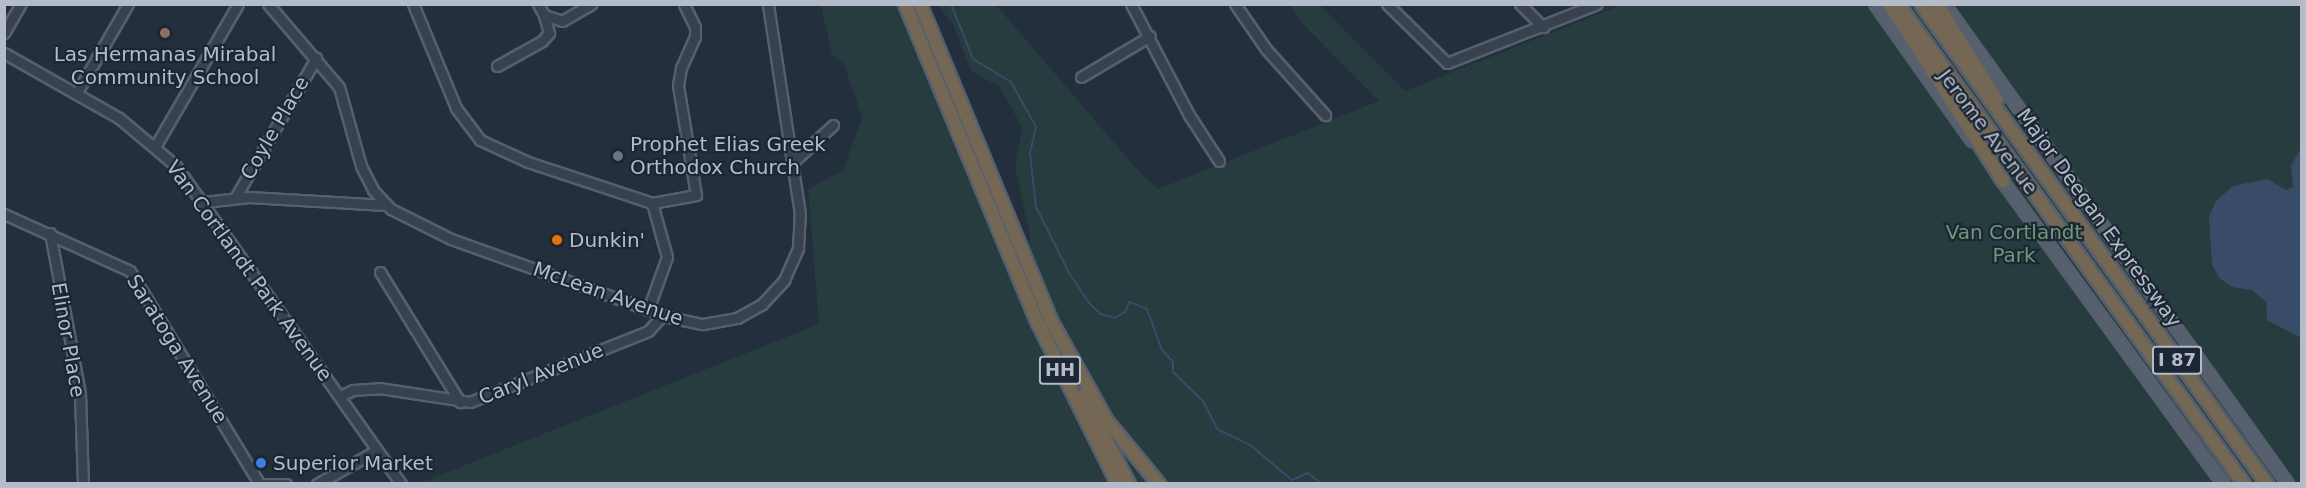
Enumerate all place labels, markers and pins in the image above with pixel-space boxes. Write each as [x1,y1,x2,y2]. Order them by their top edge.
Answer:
marker: Las Hermanas Mirabal Community School [158,26,172,40]
place label: Las Hermanas Mirabal Community School [54,42,276,89]
place label: Prophet Elias Greek Orthodox Church [630,132,826,179]
marker: Prophet Elias Greek Orthodox Church [611,149,625,163]
place label: Dunkin' [569,228,645,252]
marker: Dunkin' [550,233,564,247]
place label: Superior Market [273,451,433,475]
marker: Superior Market [254,456,268,470]

